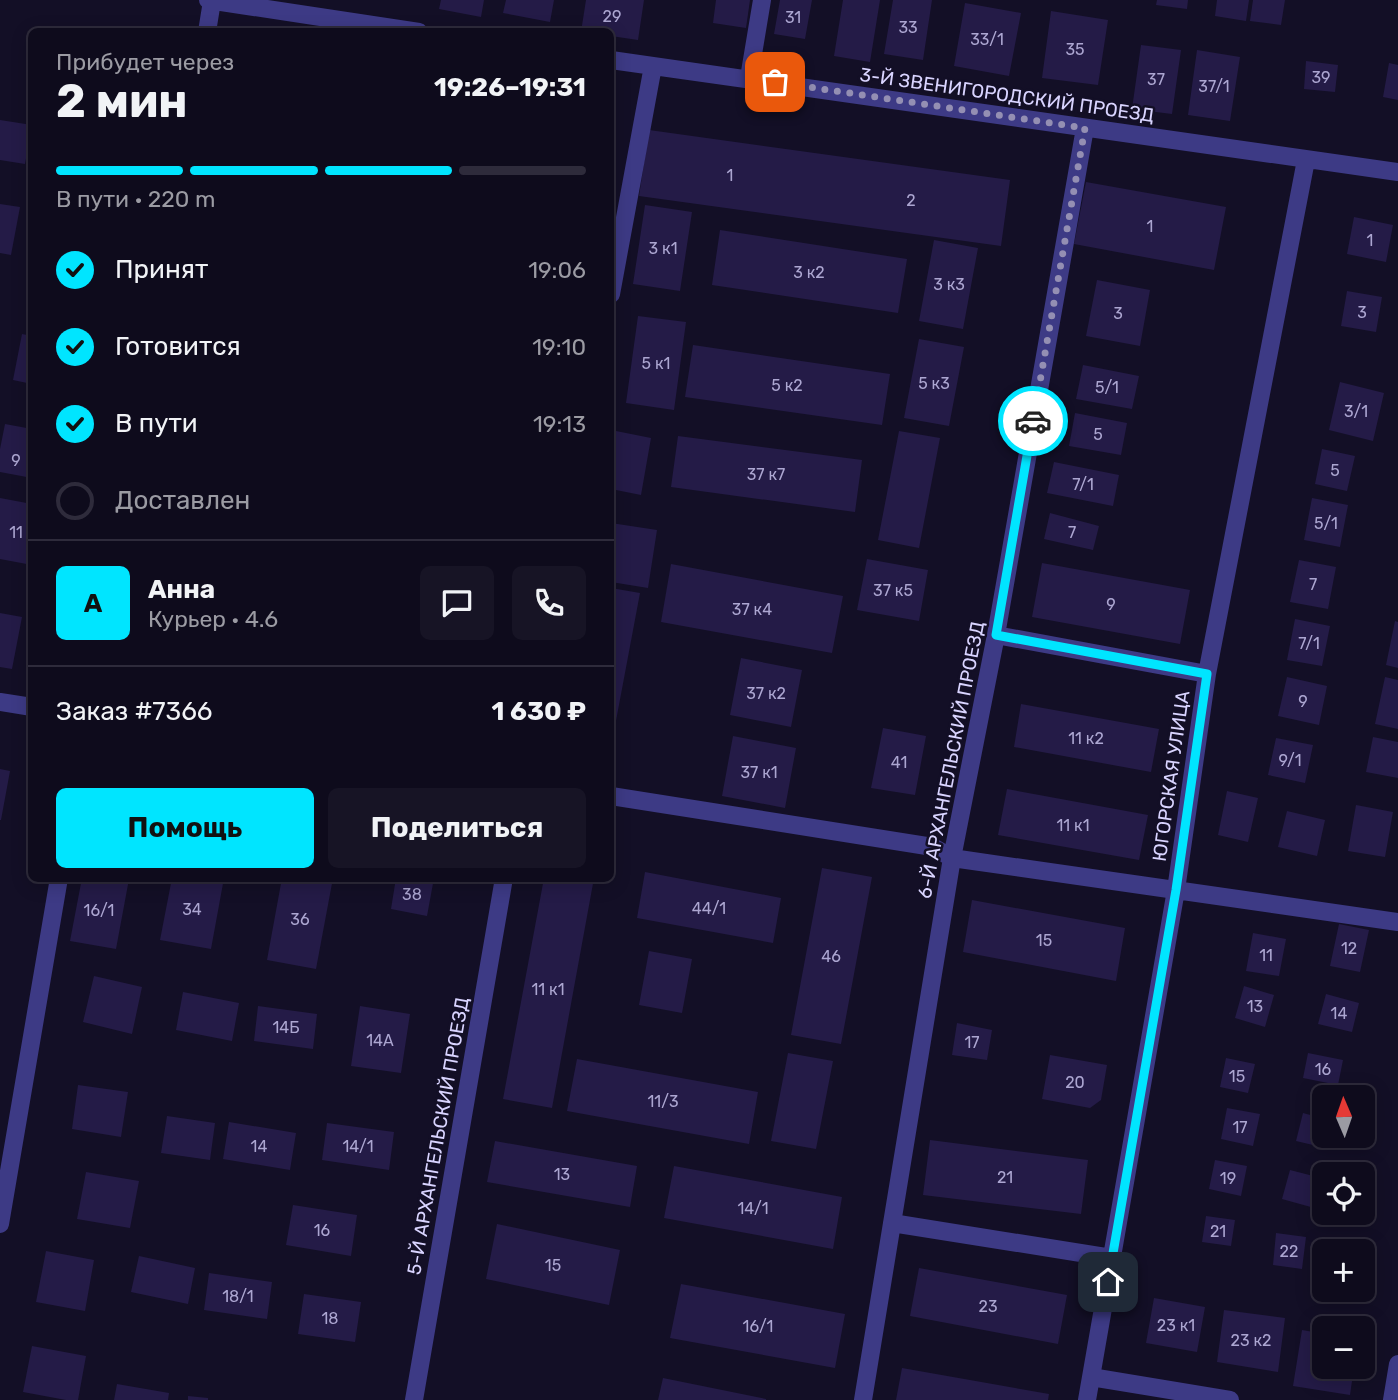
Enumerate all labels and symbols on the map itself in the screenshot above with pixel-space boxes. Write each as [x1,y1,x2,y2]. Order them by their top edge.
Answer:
house number: 29 [603,7,621,26]
house number: 31 [785,8,801,27]
house number: 33 [898,18,918,37]
house number: 33/1 [970,30,1004,49]
house number: 35 [1065,40,1085,59]
pin [745,52,805,112]
street label: 3-Й ЗВЕНИГОРОДСКИЙ ПРОЕЗД [858,63,1156,127]
house number: 39 [1311,68,1331,87]
house number: 37 [1147,70,1165,89]
house number: 37/1 [1198,77,1230,96]
house number: 1 [727,166,733,185]
house number: 2 [906,191,916,210]
house number: 1 [1147,217,1153,236]
house number: 1 [1367,231,1373,250]
house number: 3 к1 [649,239,677,258]
house number: 3 к2 [793,263,825,282]
house number: 3 к3 [933,275,965,294]
house number: 3 [1357,303,1367,322]
house number: 3 [1113,304,1123,323]
house number: 5 к1 [642,354,670,373]
house number: 5 к3 [918,374,950,393]
house number: 5 к2 [771,376,803,395]
house number: 5/1 [1095,378,1119,397]
courier [998,386,1068,456]
house number: 3/1 [1344,402,1368,421]
house number: 5 [1093,425,1103,444]
house number: 9 [11,451,21,470]
house number: 5 [1330,461,1340,480]
house number: 37 к7 [747,465,785,484]
house number: 7/1 [1072,475,1094,494]
house number: 5/1 [1314,514,1338,533]
house number: 11 [9,523,23,542]
house number: 7 [1068,523,1076,542]
house number: 7 [1309,575,1317,594]
house number: 37 к5 [873,581,913,600]
house number: 9 [1106,595,1116,614]
house number: 37 к4 [732,600,772,619]
street label: 6-Й АРХАНГЕЛЬСКИЙ ПРОЕЗД [913,619,989,901]
house number: 7/1 [1298,634,1320,653]
house number: 37 к2 [746,684,786,703]
street label: ЮГОРСКАЯ УЛИЦА [1148,689,1194,863]
house number: 9 [1298,692,1308,711]
house number: 11 к2 [1068,729,1104,748]
house number: 9/1 [1278,751,1302,770]
house number: 41 [891,753,907,772]
house number: 37 к1 [740,763,778,782]
house number: 11 к1 [1056,816,1090,835]
house number: 38 [402,885,422,904]
house number: 44/1 [692,899,726,918]
house number: 34 [182,900,202,919]
house number: 16/1 [84,901,114,920]
house number: 36 [290,910,310,929]
house number: 15 [1036,931,1052,950]
house number: 12 [1341,939,1357,958]
house number: 11 [1259,946,1273,965]
house number: 46 [821,947,841,966]
house number: 11 к1 [531,980,565,999]
street label: 5-Й АРХАНГЕЛЬСКИЙ ПРОЕЗД [402,995,474,1277]
house number: 13 [1247,997,1263,1016]
house number: 14 [1331,1004,1347,1023]
house number: 14Б [272,1018,300,1037]
house number: 14А [366,1031,394,1050]
house number: 17 [964,1033,980,1052]
house number: 16 [1315,1060,1332,1079]
house number: 15 [1229,1067,1245,1086]
house number: 20 [1065,1073,1085,1092]
north arrow [1312,1085,1376,1148]
house number: 11/3 [647,1092,679,1111]
house number: 17 [1232,1118,1248,1137]
house number: 14 [251,1137,267,1156]
house number: 14/1 [342,1137,374,1156]
house number: 13 [554,1165,570,1184]
house number: 21 [997,1168,1013,1187]
house number: 19 [1220,1169,1236,1188]
house number: 14/1 [737,1199,769,1218]
house number: 16 [314,1221,331,1240]
house number: 21 [1210,1222,1226,1241]
house number: 22 [1280,1242,1298,1261]
pin [1078,1252,1138,1312]
house number: 15 [545,1256,561,1275]
house number: 18/1 [222,1287,254,1306]
house number: 23 [978,1297,998,1316]
house number: 18 [321,1309,339,1328]
house number: 23 к1 [1157,1316,1195,1335]
house number: 16/1 [743,1317,773,1336]
house number: 23 к2 [1231,1331,1271,1350]

